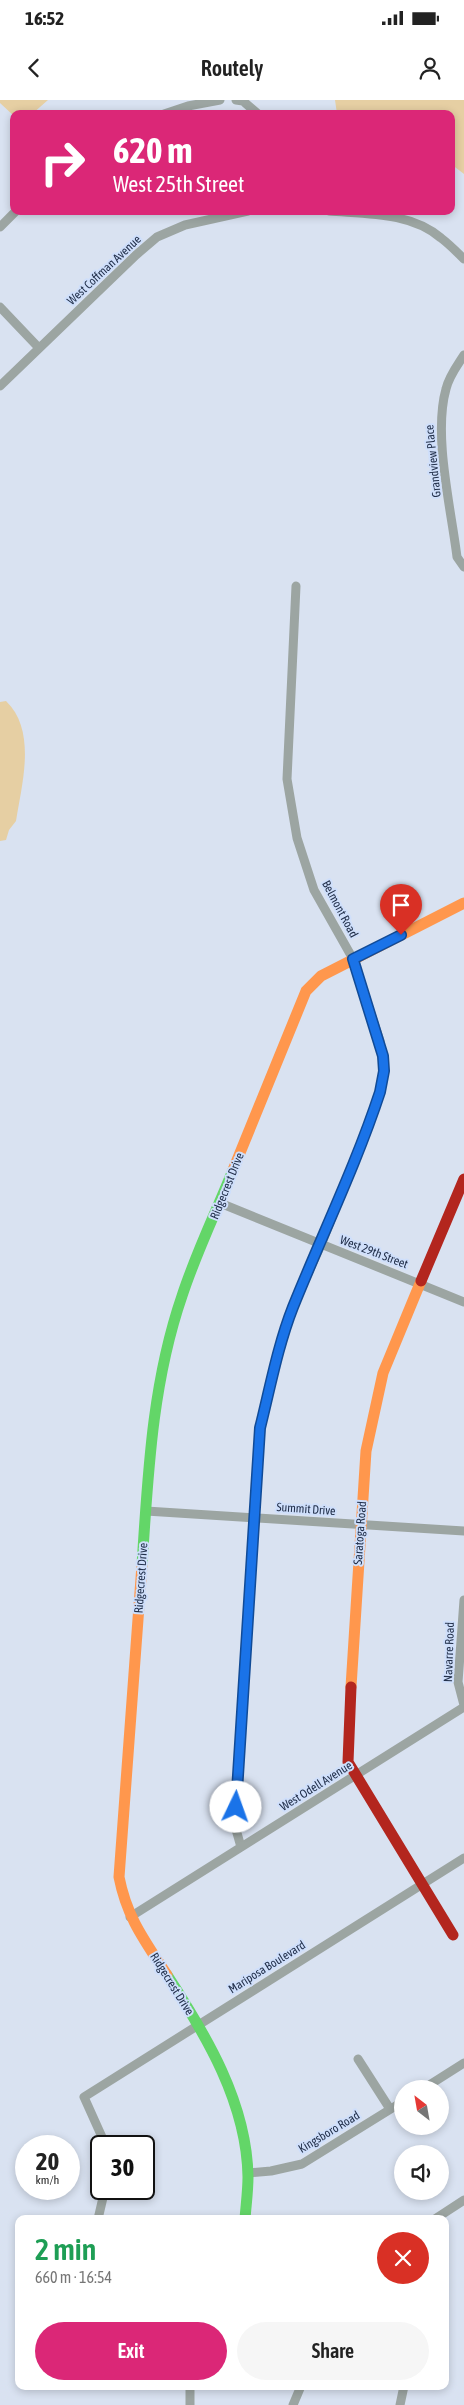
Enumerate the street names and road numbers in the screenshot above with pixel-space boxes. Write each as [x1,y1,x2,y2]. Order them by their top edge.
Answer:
street label: West Coffman Avenue [64,232,144,308]
street label: Grandview Place [422,424,444,498]
street label: Belmont Road [319,878,361,940]
street label: Ridgecrest Drive [207,1151,247,1221]
street label: West 29th Street [338,1233,410,1272]
street label: Summit Drive [276,1500,336,1518]
street label: Saratoga Road [351,1501,369,1565]
street label: Ridgecrest Drive [132,1542,150,1614]
street label: Navarre Road [441,1622,457,1682]
street label: West Odell Avenue [277,1758,355,1814]
street label: Mariposa Boulevard [226,1938,308,1996]
street label: Ridgecrest Drive [147,1950,197,2018]
street label: Kingsboro Road [296,2108,362,2156]

